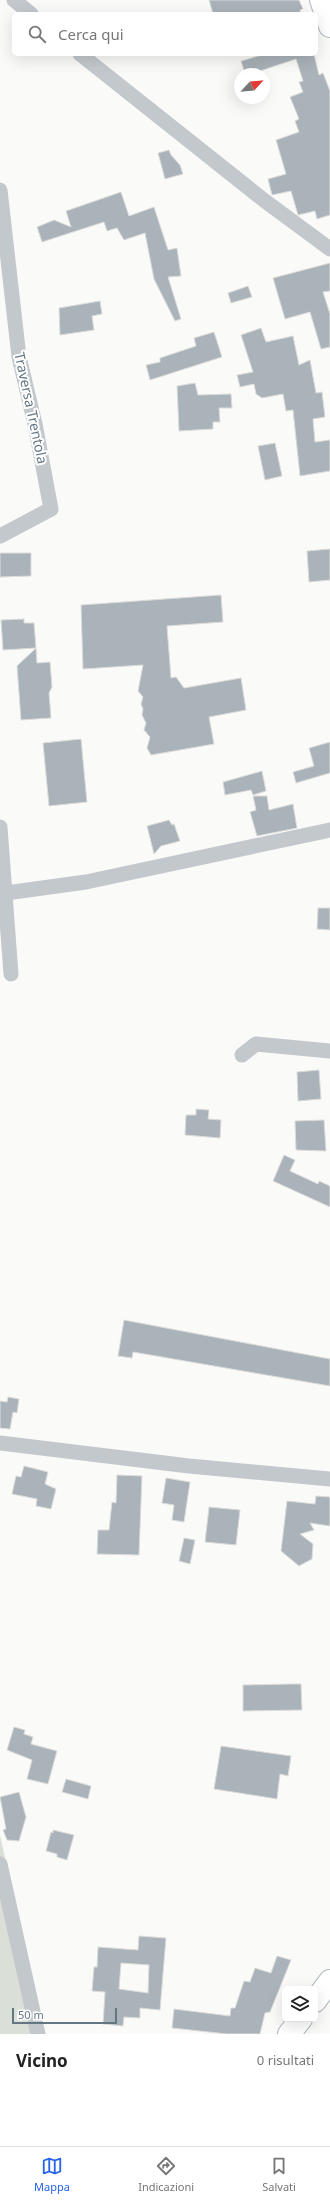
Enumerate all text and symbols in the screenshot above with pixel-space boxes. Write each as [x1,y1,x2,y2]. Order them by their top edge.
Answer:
search box [12,12,318,56]
icon: search [26,23,48,45]
text: Cerca qui [58,24,124,44]
north arrow [234,68,270,104]
street label: Traversa Trentola [10,350,53,465]
map controls [282,1986,318,2022]
button: layers [282,1986,318,2022]
scale bar [12,2006,117,2025]
text: 50 m [18,2007,44,2022]
text: Vicino [16,2049,68,2072]
text: 0 risultati [257,2051,314,2069]
tab: Mappa [34,2155,70,2194]
tab: Indicazioni [138,2155,194,2194]
tab: Salvati [262,2155,296,2194]

